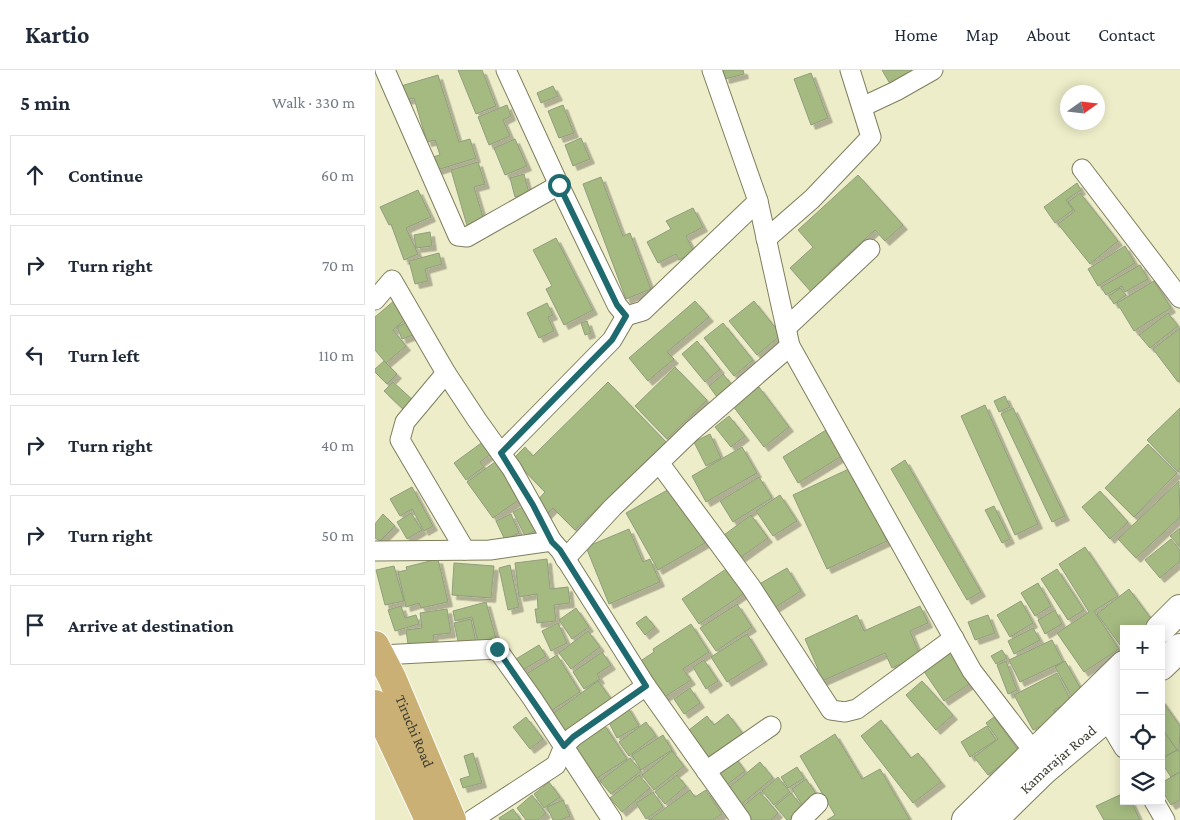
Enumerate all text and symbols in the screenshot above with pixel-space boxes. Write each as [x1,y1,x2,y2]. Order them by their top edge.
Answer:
text: Kartio [25,21,90,48]
text: Home [895,25,938,45]
text: Map [966,25,998,45]
text: About [1026,25,1070,45]
text: Contact [1098,25,1155,45]
north arrow [1060,85,1105,130]
text: 5 min [20,91,70,115]
text: Walk · 330 m [272,94,355,111]
icon: ahead [21,161,49,189]
text: Continue [68,165,143,186]
text: 60 m [321,167,354,184]
route start [548,174,571,197]
icon: right [21,251,49,279]
text: Turn right [68,255,153,276]
text: 70 m [322,257,354,274]
icon: left [21,341,49,369]
text: Turn left [68,345,140,366]
text: 110 m [318,347,354,364]
icon: right [21,431,49,459]
text: Turn right [68,435,153,456]
text: 40 m [321,437,354,454]
icon: right [21,521,49,549]
text: Turn right [68,525,153,546]
text: 50 m [322,527,354,544]
icon: arrive [21,611,49,639]
text: Arrive at destination [68,615,234,636]
map controls [1120,625,1165,805]
button: + [1120,625,1165,670]
route end [486,638,509,661]
button: − [1120,670,1165,715]
street label: Tiruchi Road [392,693,437,770]
button: locate [1120,715,1165,760]
street label: Kamarajar Road [1017,722,1099,797]
button: layers [1120,760,1165,805]

